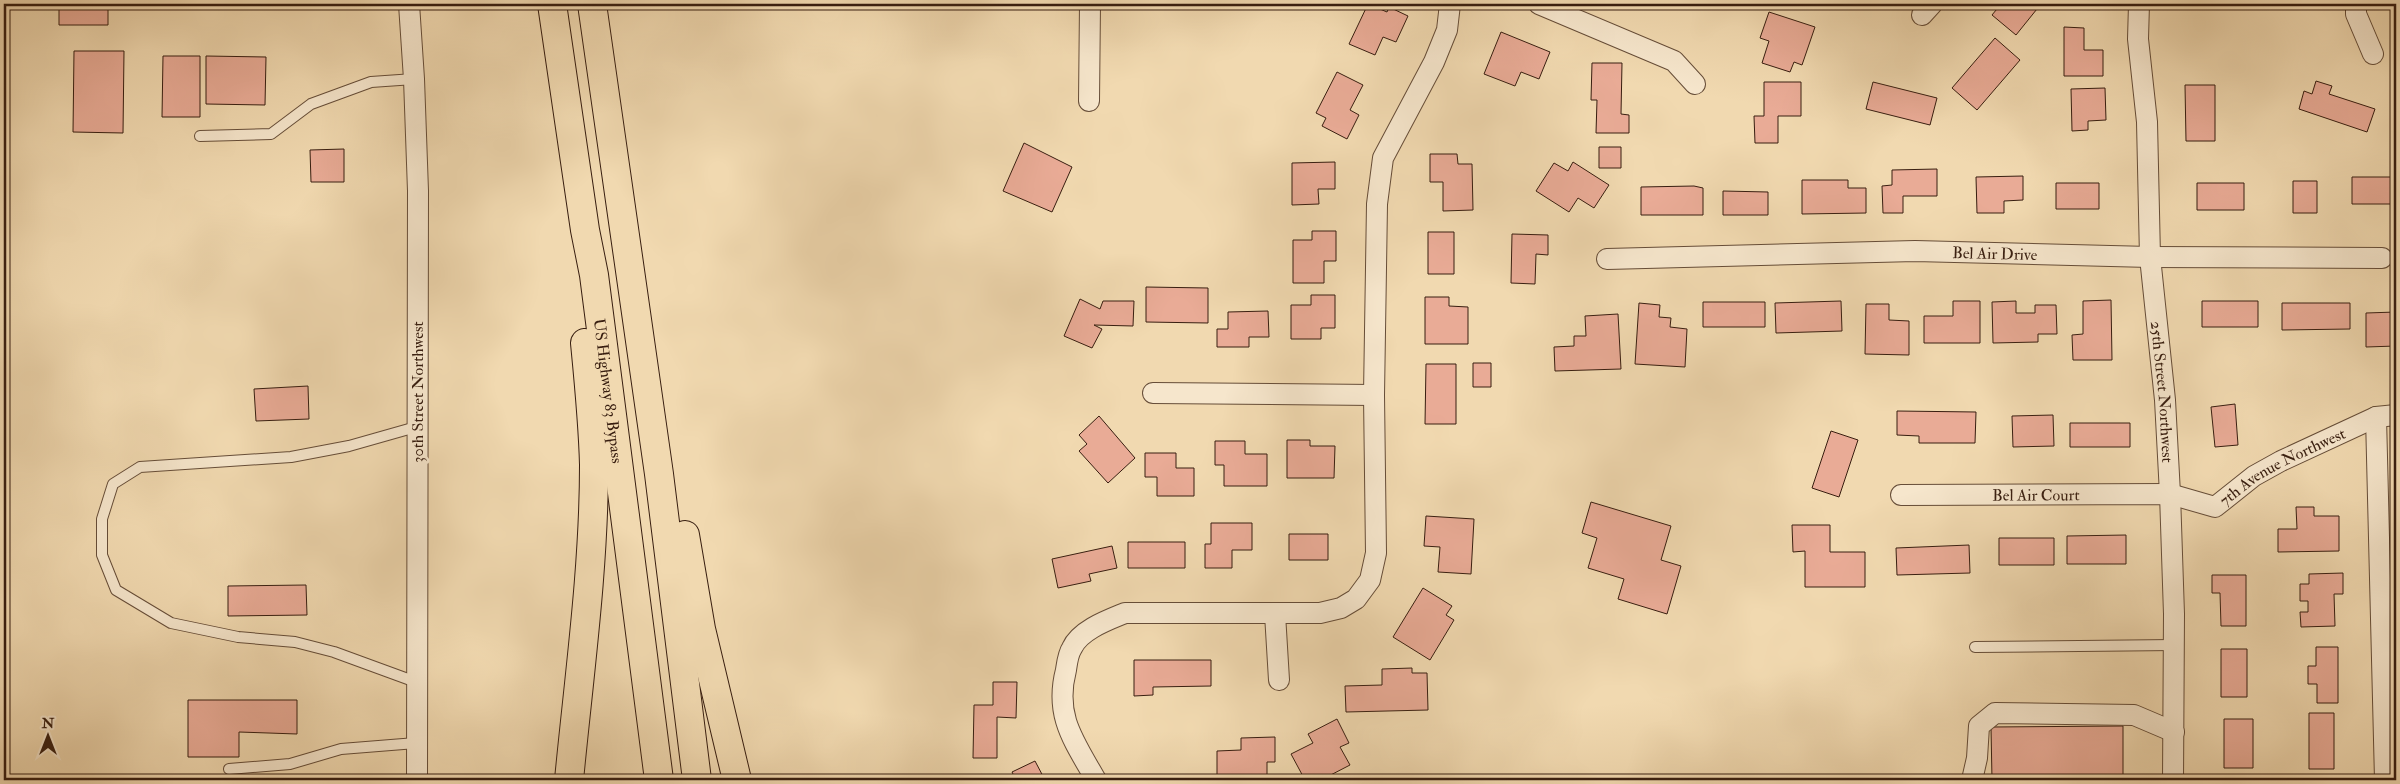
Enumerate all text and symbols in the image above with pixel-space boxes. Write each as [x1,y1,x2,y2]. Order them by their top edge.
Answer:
street label: Bel Air Drive [1952,243,2038,265]
street label: US Highway 83 Bypass [589,317,627,465]
street label: 25th Street Northwest [2146,320,2177,463]
street label: 30th Street Northwest [408,321,428,463]
street label: 7th Avenue Northwest [2216,424,2349,511]
street label: Bel Air Court [1992,485,2080,506]
north arrow [22,712,72,762]
text: N [41,715,55,732]

